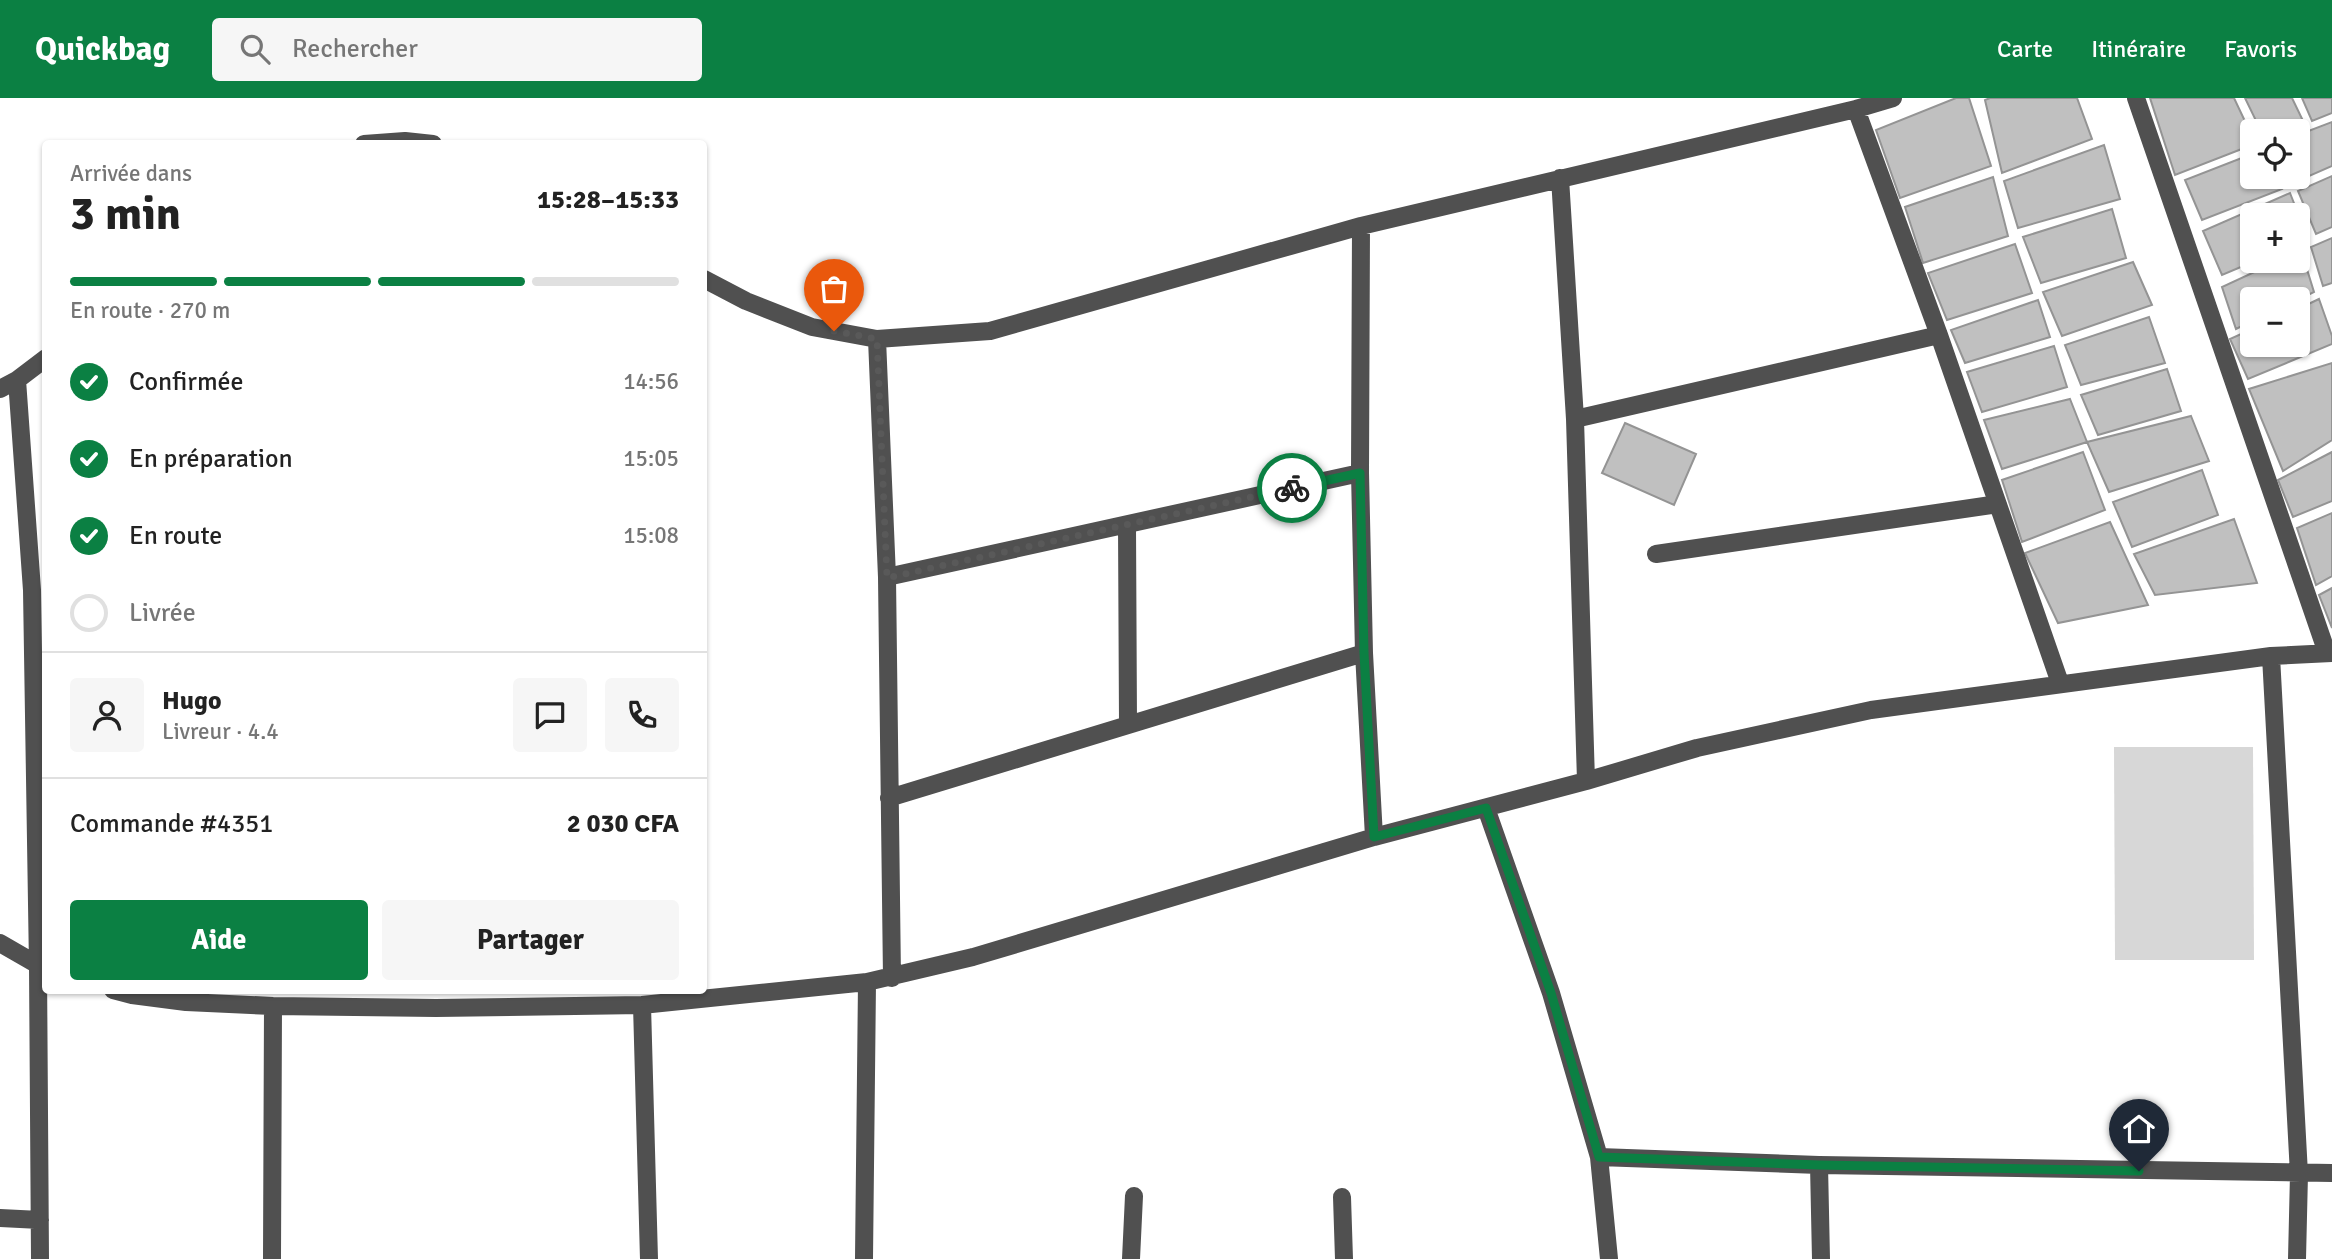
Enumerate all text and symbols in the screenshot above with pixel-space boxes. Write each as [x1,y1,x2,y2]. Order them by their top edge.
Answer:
search box [212,18,702,81]
text: Quickbag [35,29,170,70]
icon: search [236,30,274,68]
text: Rechercher [292,33,418,65]
text: Carte [1997,34,2053,64]
text: Itinéraire [2091,34,2186,64]
text: Favoris [2224,34,2297,64]
map controls [2240,119,2310,357]
button: locate [2240,119,2310,189]
text: Arrivée dans [70,159,192,188]
text: 15:28–15:33 [537,184,679,216]
text: 3 min [70,186,181,242]
button: + [2240,203,2310,273]
pin [804,259,864,331]
icon: bag [815,270,853,308]
button: − [2240,287,2310,357]
text: En route · 270 m [70,296,230,325]
icon: check [70,363,108,401]
text: Confirmée [129,366,244,398]
text: 14:56 [623,367,679,396]
icon: check [70,440,108,478]
text: En préparation [129,443,293,475]
text: 15:05 [623,444,679,473]
courier [1257,453,1327,523]
icon: bike [1273,469,1311,507]
icon: check [70,517,108,555]
text: En route [129,520,222,552]
text: 15:08 [623,521,679,550]
text: Livrée [129,597,196,629]
button: person [70,678,144,752]
button: chat [513,678,587,752]
button: phone [605,678,679,752]
text: Hugo [162,685,222,717]
text: Livreur · 4.4 [162,717,279,746]
text: Commande #4351 [70,808,273,840]
text: 2 030 CFA [567,808,679,840]
button: Aide [70,900,368,980]
button: Partager [382,900,679,980]
pin [2109,1099,2169,1171]
icon: home [2120,1110,2158,1148]

